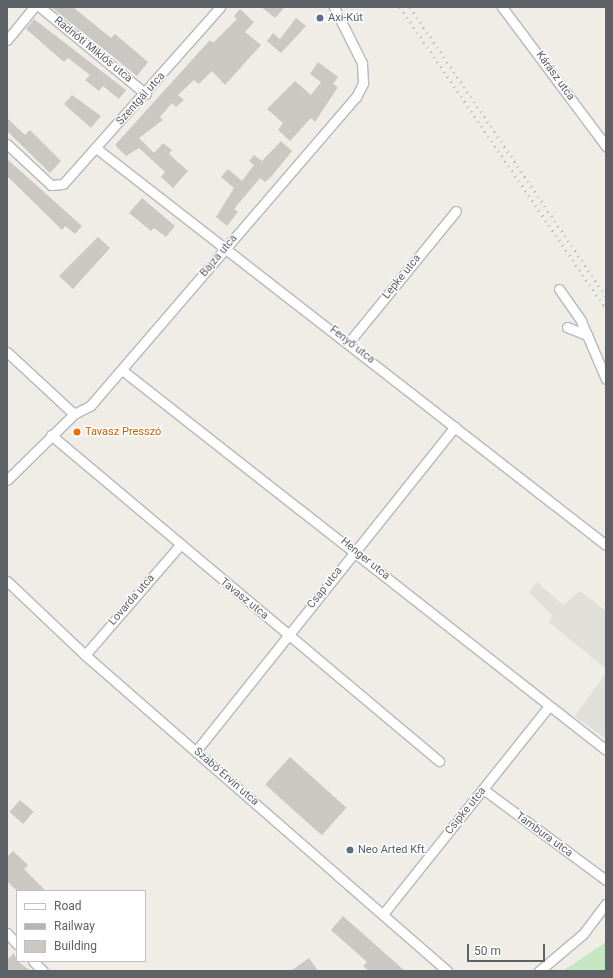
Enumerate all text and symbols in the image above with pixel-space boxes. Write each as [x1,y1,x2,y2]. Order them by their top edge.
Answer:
place label: Axi-Kút [328,11,363,25]
marker: Axi-Kút [315,13,325,23]
street label: Radnóti Miklós utca [51,14,135,86]
street label: Kárász utca [533,49,577,103]
street label: Szentgál utca [114,70,168,128]
street label: Bajza utca [198,232,240,280]
street label: Lepke utca [380,252,424,302]
street label: Fenyő utca [327,323,377,367]
place label: Tavasz Presszó [85,425,161,439]
marker: Tavasz Presszó [72,427,82,437]
street label: Henger utca [338,535,392,583]
street label: Csap utca [305,565,345,611]
street label: Lovarda utca [106,572,158,628]
street label: Tavasz utca [217,576,271,622]
street label: Szabó Ervin utca [191,745,261,809]
street label: Csipke utca [443,785,489,837]
street label: Tambura utca [513,810,575,860]
place label: Neo Arted Kft. [358,843,427,857]
marker: Neo Arted Kft. [345,845,355,855]
legend [16,890,146,962]
text: Road [54,899,82,913]
text: Railway [54,919,95,933]
scale bar [469,936,547,962]
text: Building [54,939,97,953]
text: 50 m [474,944,501,958]

